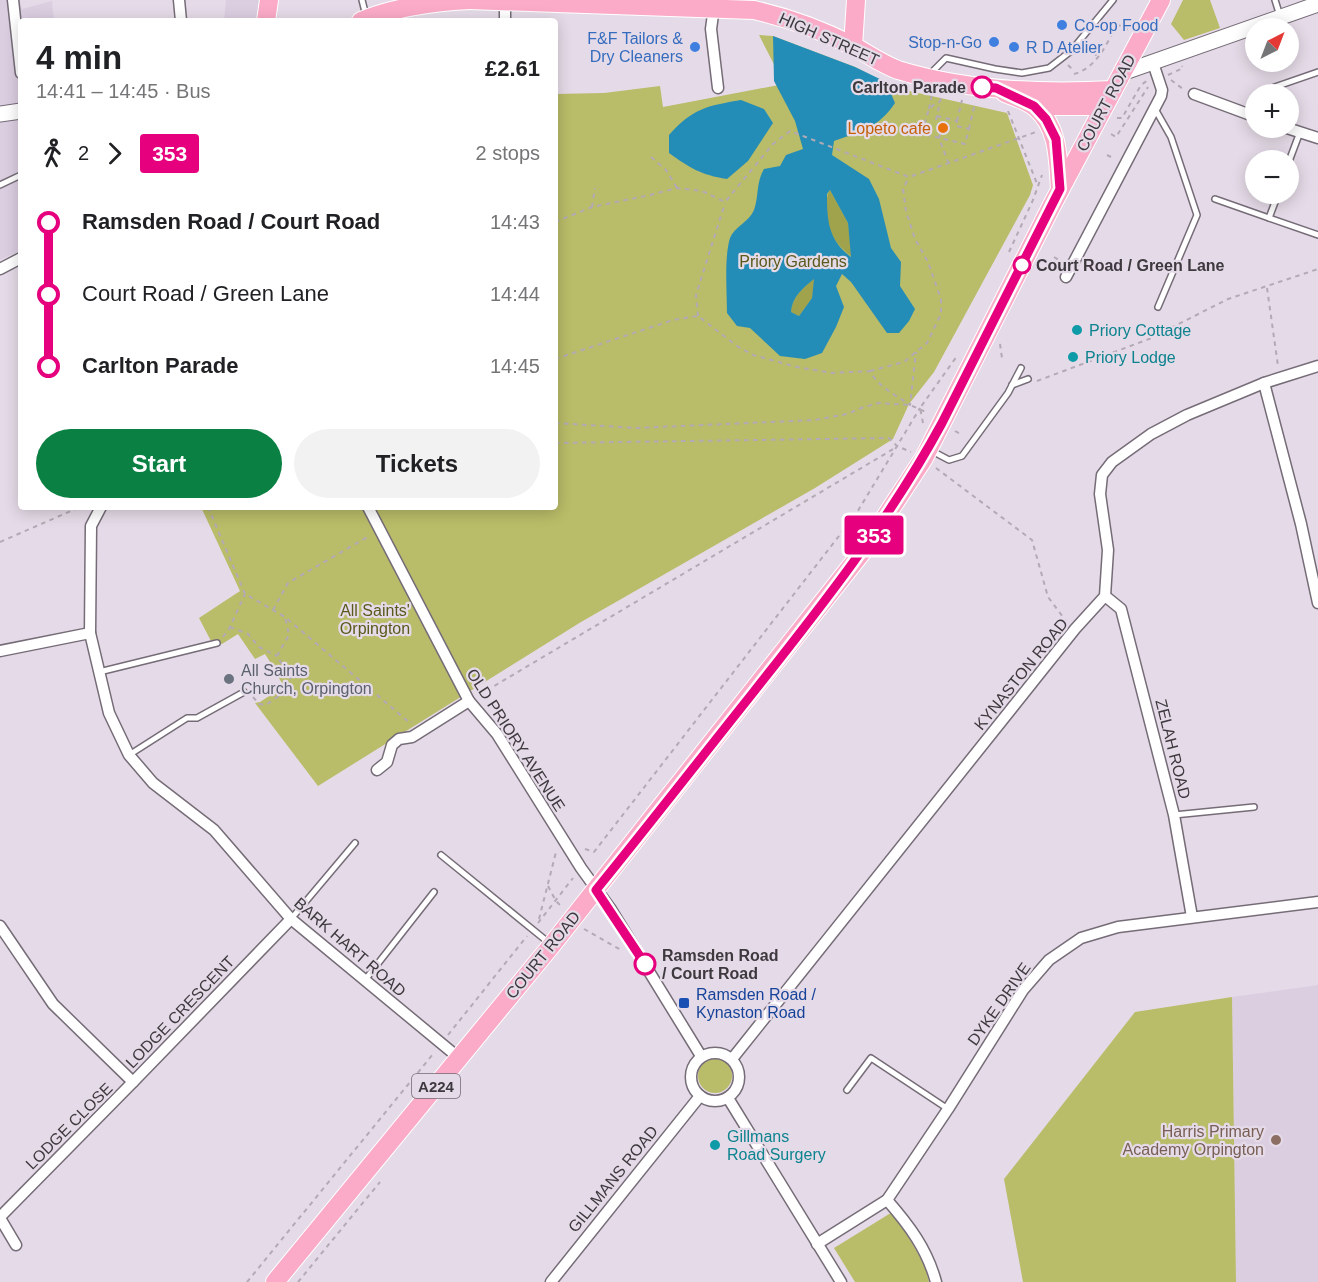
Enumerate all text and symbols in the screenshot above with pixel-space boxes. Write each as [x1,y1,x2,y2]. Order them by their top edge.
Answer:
street label: HIGH STREET [776,9,882,69]
place label: Co-op Food [1074,17,1159,34]
marker: Co-op Food [1055,18,1069,32]
north arrow [1245,18,1299,72]
map controls [1245,18,1299,204]
place label: F&F Tailors & Dry Cleaners [587,30,683,65]
place label: Stop-n-Go [908,34,982,51]
marker: Stop-n-Go [987,35,1001,49]
text: 4 min [36,39,122,76]
place label: R D Atelier [1026,39,1103,56]
marker: F&F Tailors & Dry Cleaners [688,40,702,54]
marker: R D Atelier [1007,40,1021,54]
street label: COURT ROAD [1073,52,1139,154]
text: £2.61 [485,56,540,81]
marker: Carlton Parade [971,76,993,98]
place label: Carlton Parade [852,79,966,96]
text: 14:41 – 14:45 · Bus [36,80,211,102]
button: + [1245,84,1299,138]
place label: Lopeto cafe [847,120,931,137]
marker: Lopeto cafe [936,121,950,135]
icon: walk [36,137,69,170]
icon: forward [98,137,131,170]
text: 2 [78,142,89,164]
text: 353 [152,142,187,165]
text: 2 stops [476,142,540,164]
button: − [1245,150,1299,204]
text: Ramsden Road / Court Road [82,209,380,234]
text: 14:43 [490,211,540,233]
park label: Priory Gardens [739,253,847,270]
marker: Court Road / Green Lane [1013,256,1031,274]
place label: Court Road / Green Lane [1036,257,1225,274]
text: Court Road / Green Lane [82,281,329,306]
text: 14:44 [490,283,540,305]
place label: Priory Cottage [1089,322,1191,339]
marker: Priory Cottage [1070,323,1084,337]
place label: Priory Lodge [1085,349,1176,366]
marker: Priory Lodge [1066,350,1080,364]
text: Carlton Parade [82,353,239,378]
text: 14:45 [490,355,540,377]
button: Start [36,429,282,498]
button: Tickets [294,429,540,498]
line badge: 353 [840,516,908,554]
text: 353 [856,524,892,547]
park label: All Saints' Orpington [340,602,410,637]
street label: KYNASTON ROAD [971,615,1071,733]
place label: All Saints Church, Orpington [241,662,372,697]
street label: OLD PRIORY AVENUE [464,666,568,814]
marker: All Saints Church, Orpington [222,672,236,686]
street label: ZELAH ROAD [1152,697,1194,801]
street label: BARK HART ROAD [291,894,409,1000]
street label: COURT ROAD [503,908,583,1002]
place label: Ramsden Road / Court Road [662,947,778,982]
street label: LODGE CRESCENT [122,953,238,1071]
marker: Ramsden Road / Court Road [634,953,656,975]
street label: DYKE DRIVE [964,959,1034,1049]
place label: Ramsden Road / Kynaston Road [696,986,817,1021]
marker: Ramsden Road / Kynaston Road [677,996,691,1010]
road number: A224 [412,1074,460,1098]
street label: LODGE CLOSE [22,1079,116,1173]
street label: GILLMANS ROAD [565,1123,661,1235]
place label: Harris Primary Academy Orpington [1123,1123,1264,1158]
place label: Gillmans Road Surgery [727,1128,826,1163]
marker: Harris Primary Academy Orpington [1269,1133,1283,1147]
marker: Gillmans Road Surgery [708,1138,722,1152]

